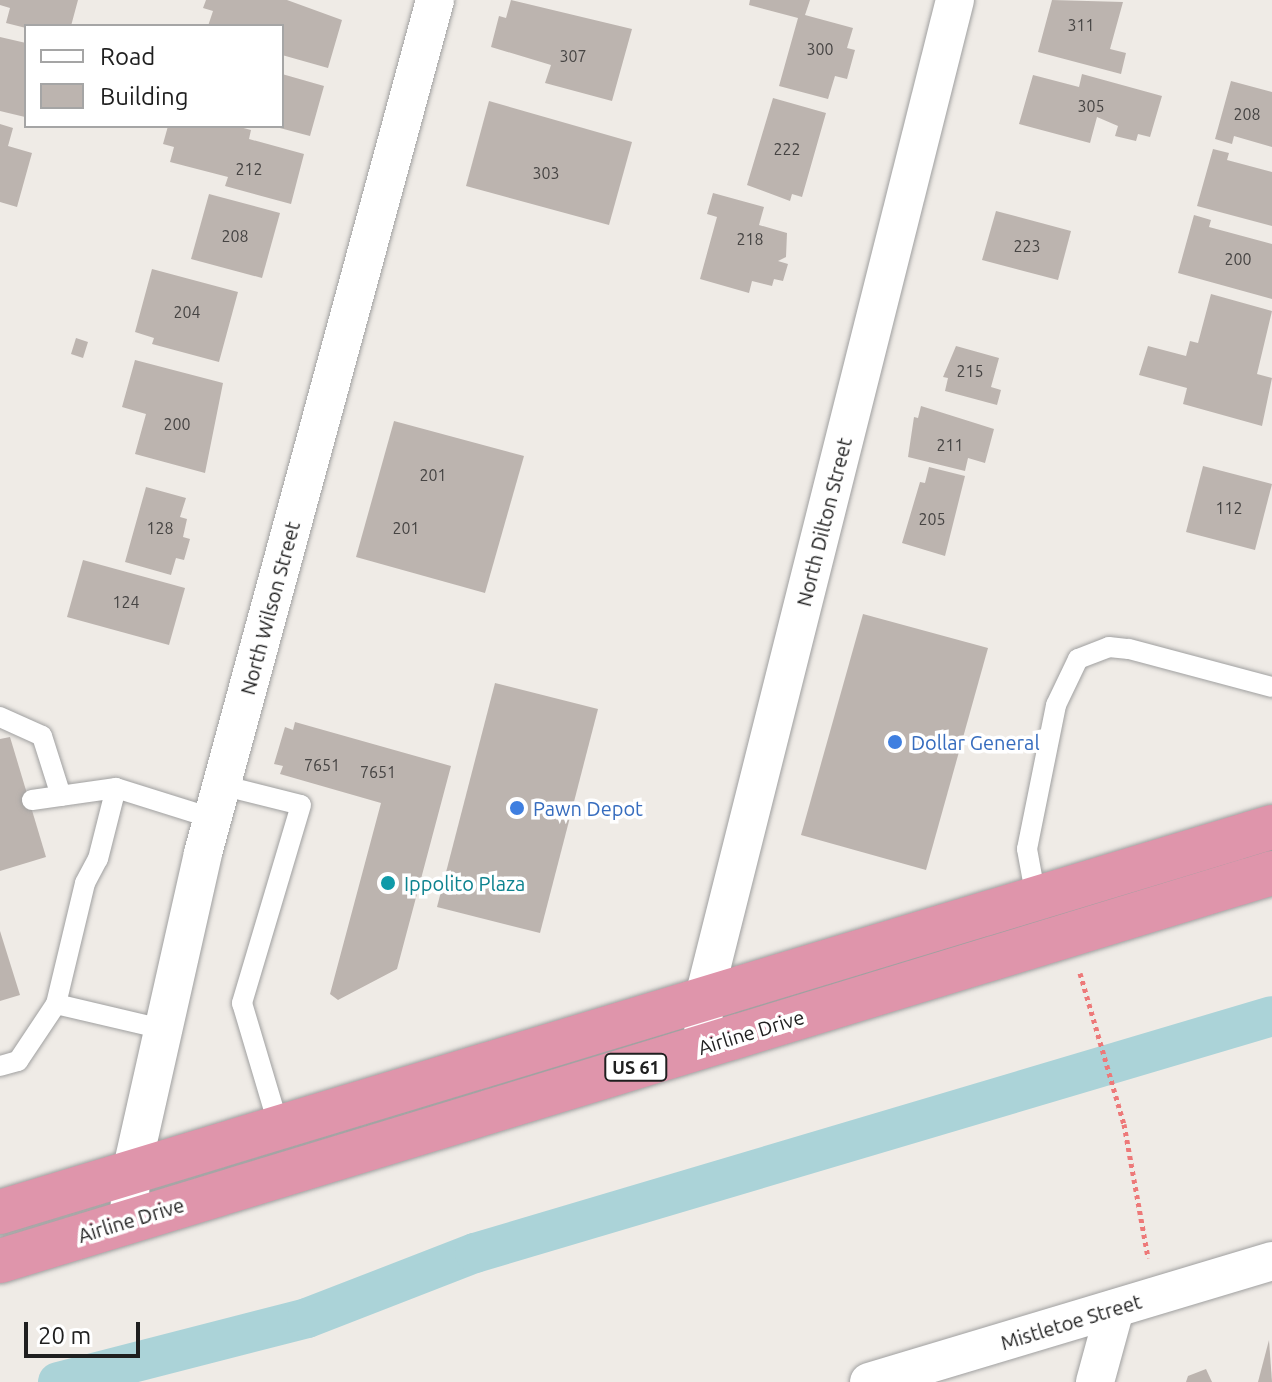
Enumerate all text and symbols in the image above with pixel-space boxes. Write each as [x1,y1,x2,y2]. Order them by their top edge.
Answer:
house number: 311 [1067,15,1095,35]
legend [24,24,284,128]
house number: 300 [806,39,834,59]
text: Road [100,43,155,70]
house number: 307 [559,46,587,66]
text: Building [100,83,188,110]
house number: 305 [1077,96,1105,116]
house number: 208 [1233,104,1261,124]
house number: 222 [773,139,801,159]
house number: 212 [235,159,263,179]
house number: 303 [532,163,560,183]
house number: 208 [221,226,249,246]
house number: 218 [736,229,764,249]
house number: 223 [1013,236,1041,256]
house number: 200 [1224,249,1252,269]
house number: 204 [173,302,201,322]
house number: 215 [956,361,984,381]
house number: 200 [163,414,191,434]
street label: North Dilton Street [791,435,857,609]
house number: 211 [936,435,964,455]
house number: 201 [419,465,447,485]
house number: 112 [1215,498,1243,518]
house number: 205 [918,509,946,529]
house number: 128 [146,518,174,538]
house number: 201 [392,518,420,538]
street label: North Wilson Street [235,519,305,697]
house number: 124 [112,592,140,612]
place label: Dollar General [911,730,1040,754]
marker: Dollar General [886,733,904,751]
house number: 7651 [304,755,340,775]
house number: 7651 [360,762,396,782]
place label: Pawn Depot [533,796,643,820]
marker: Pawn Depot [508,799,526,817]
place label: Ippolito Plaza [404,871,525,895]
marker: Ippolito Plaza [379,874,397,892]
street label: Airline Drive [695,1004,807,1060]
road number: US 61 [604,1053,668,1081]
street label: Airline Drive [75,1192,187,1248]
street label: Mistletoe Street [998,1289,1144,1355]
scale bar [28,1306,144,1356]
text: 20 m [38,1322,91,1349]

